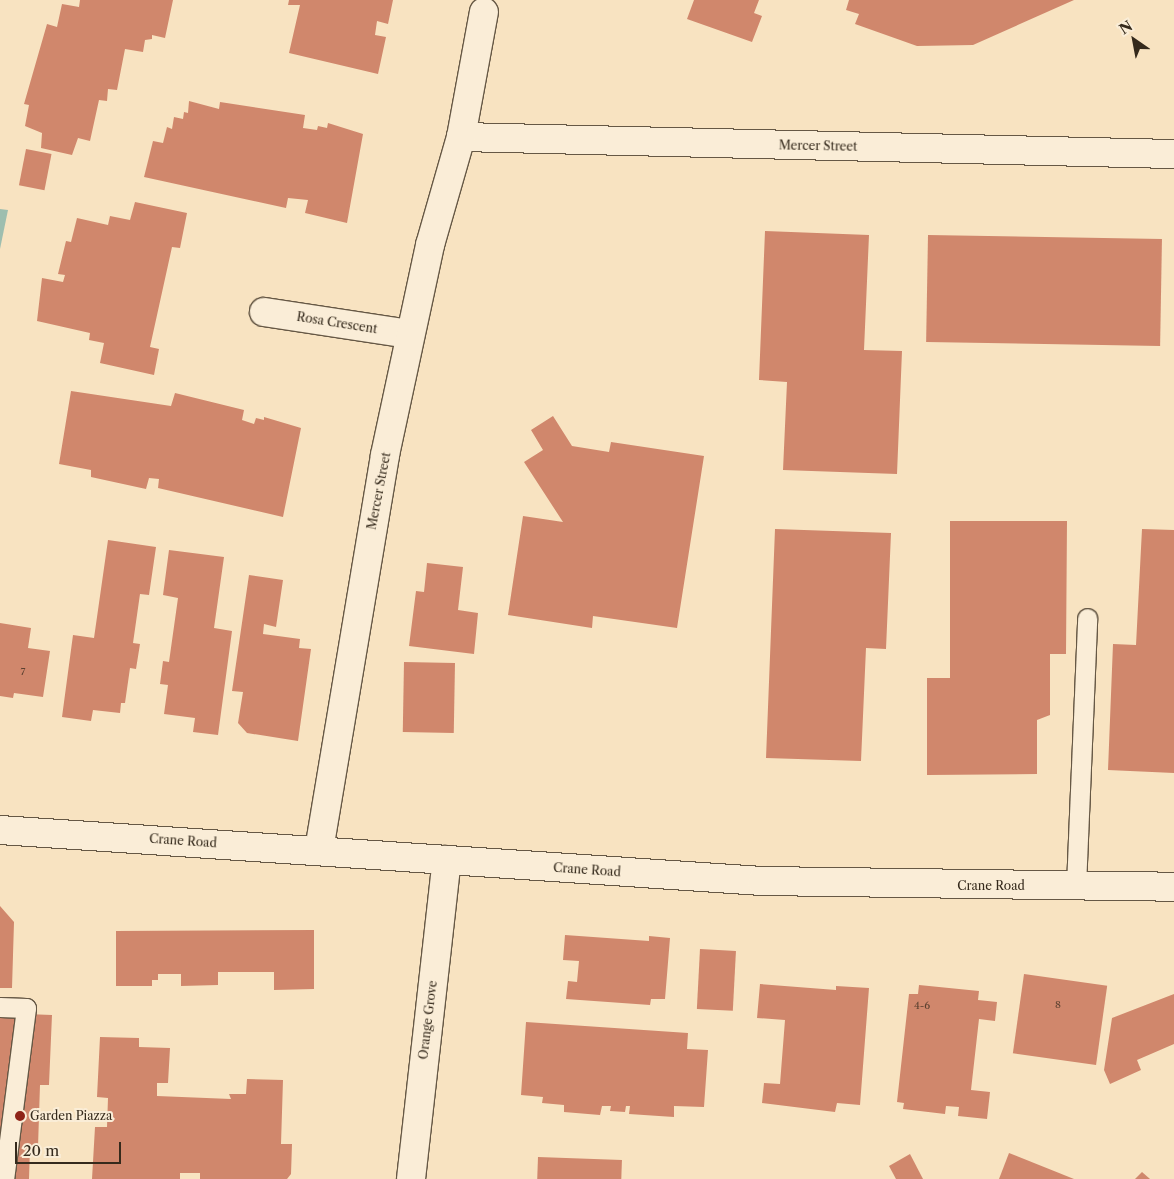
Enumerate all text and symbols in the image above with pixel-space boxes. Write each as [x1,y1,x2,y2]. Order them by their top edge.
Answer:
north arrow [1109,15,1159,65]
text: N [1116,17,1136,38]
street label: Mercer Street [779,138,857,154]
street label: Rosa Crescent [296,310,378,336]
street label: Mercer Street [364,451,394,531]
house number: 7 [21,666,25,678]
street label: Crane Road [149,831,217,851]
street label: Crane Road [553,860,621,880]
street label: Crane Road [957,879,1025,893]
street label: Orange Grove [416,980,440,1060]
house number: 8 [1055,999,1061,1011]
house number: 4-6 [914,1000,930,1012]
place label: Garden Piazza [30,1109,112,1123]
marker: Garden Piazza [14,1110,26,1122]
scale bar [18,1132,124,1164]
text: 20 m [23,1141,59,1160]

